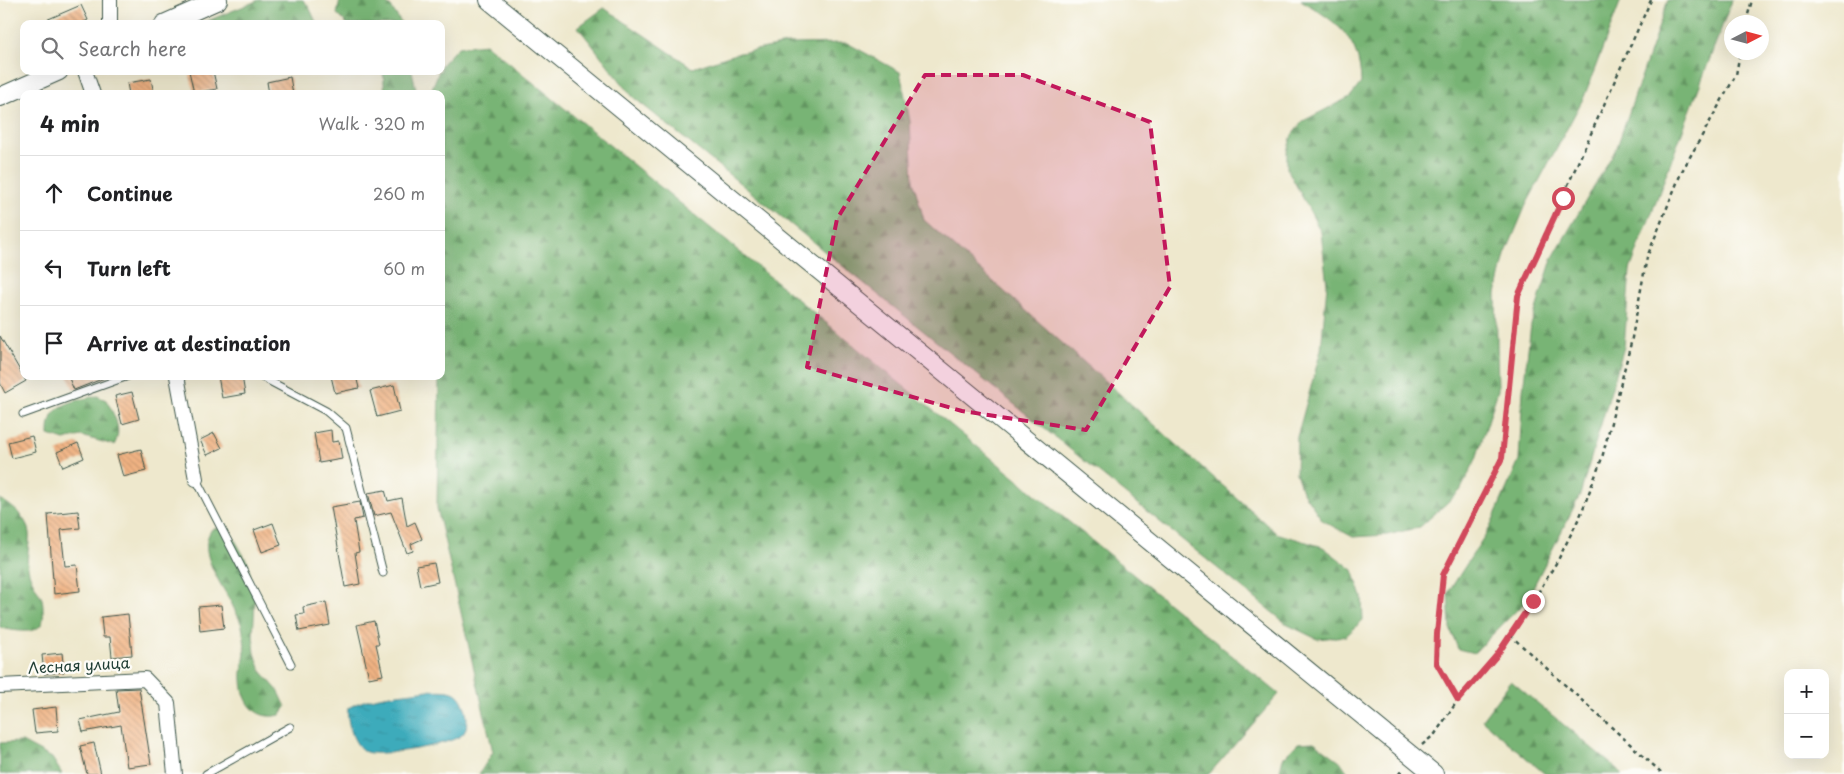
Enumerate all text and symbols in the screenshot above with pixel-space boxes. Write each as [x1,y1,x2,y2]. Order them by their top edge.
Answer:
north arrow [1724,15,1769,60]
search box [20,20,445,75]
icon: search [38,34,66,62]
text: Search here [78,34,187,62]
text: 4 min [40,107,100,139]
text: Walk · 320 m [319,111,425,135]
icon: ahead [40,179,68,207]
text: Continue [87,179,173,207]
text: 260 m [373,181,425,205]
route start [1552,187,1575,210]
icon: left [40,254,68,282]
text: Turn left [87,254,171,282]
text: 60 m [383,256,425,280]
icon: arrive [40,329,68,357]
text: Arrive at destination [87,329,291,357]
route end [1522,590,1545,613]
street label: Лесная улица [27,650,131,679]
map controls [1784,669,1829,759]
button: + [1784,669,1829,714]
button: − [1784,714,1829,759]

